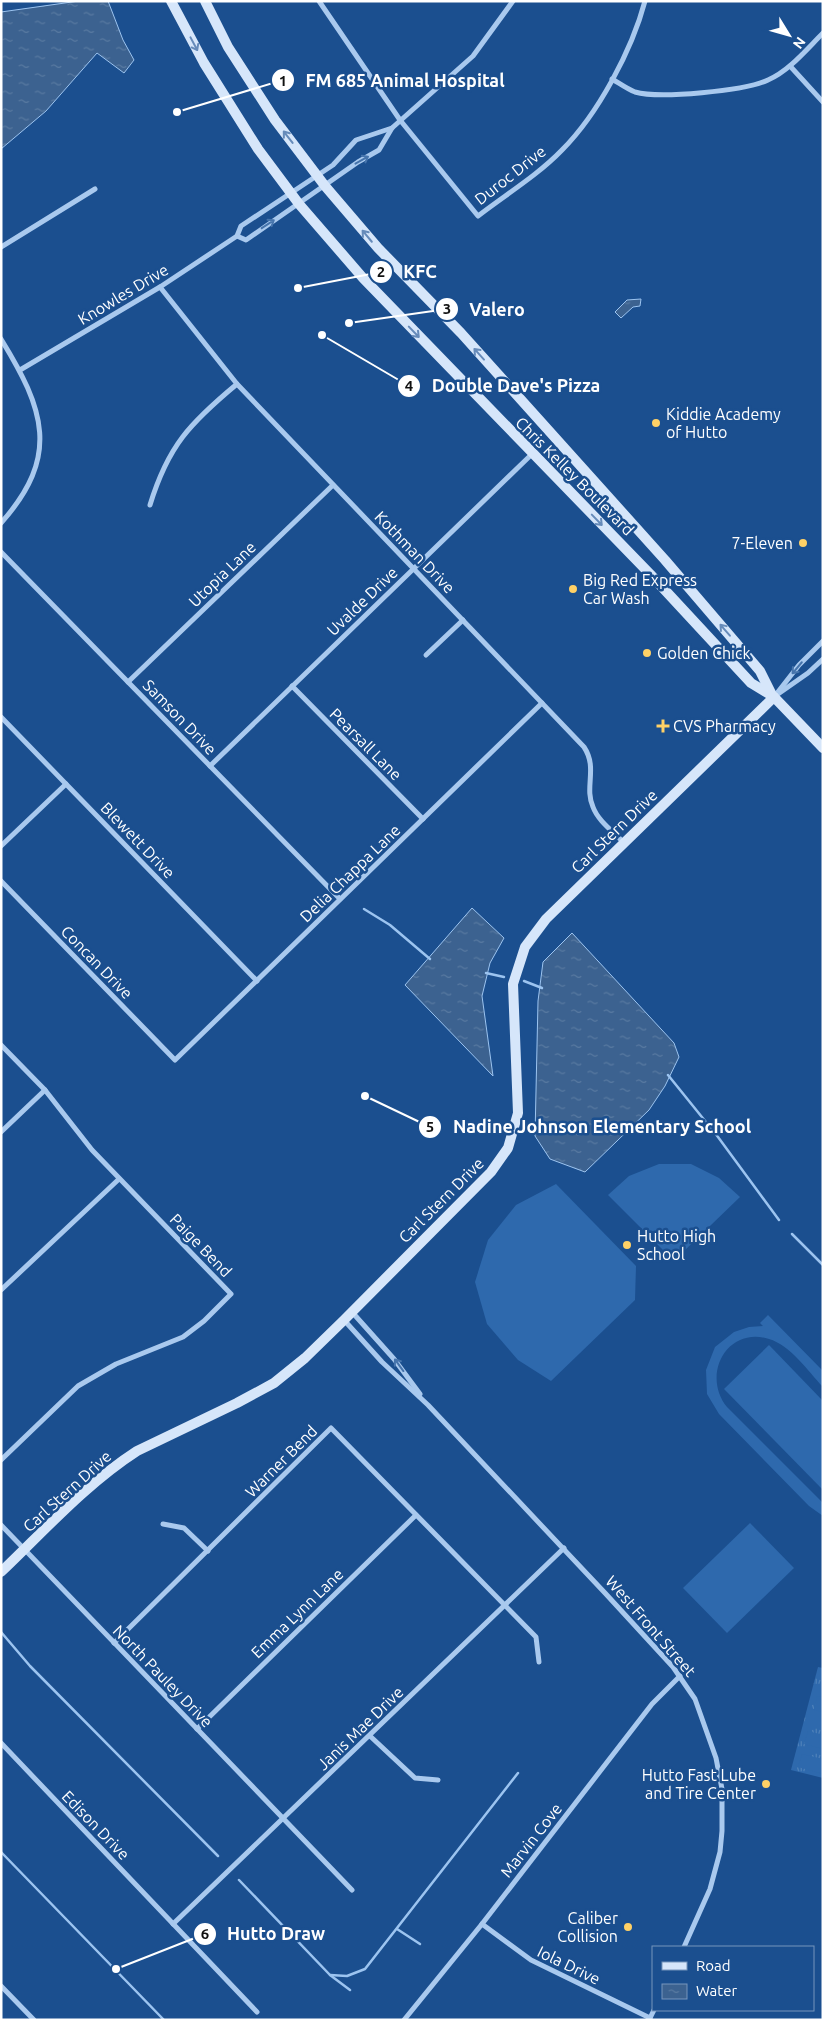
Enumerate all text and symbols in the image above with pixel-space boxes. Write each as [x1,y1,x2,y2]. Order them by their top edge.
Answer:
north arrow [764,10,814,60]
text: N [790,34,809,52]
one-way arrow [189,37,199,52]
callout: FM 685 Animal Hospital [270,64,514,97]
text: FM 685 Animal Hospital [305,70,505,90]
text: 1 [279,72,287,89]
one-way arrow [283,130,293,144]
street label: Duroc Drive [471,142,549,208]
one-way arrow [354,155,369,164]
one-way arrow [261,219,275,229]
one-way arrow [362,229,373,242]
callout: KFC [368,255,447,288]
street label: Knowles Drive [75,260,171,328]
text: KFC [403,261,437,281]
text: 2 [377,263,385,280]
callout: Valero [434,293,535,326]
text: Valero [469,299,525,319]
text: 3 [443,300,451,317]
one-way arrow [408,325,420,338]
one-way arrow [473,347,485,360]
callout: Double Dave's Pizza [397,369,610,402]
text: Double Dave's Pizza [432,375,600,395]
text: 4 [405,377,413,394]
place label: Kiddie Academy of Hutto [666,405,781,441]
street label: Chris Kelley Boulevard [512,413,638,539]
marker: Kiddie Academy of Hutto [650,417,662,429]
street label: Kothman Drive [371,507,459,597]
one-way arrow [591,513,603,526]
place label: 7-Eleven [732,534,793,552]
marker: 7-Eleven [797,537,809,549]
street label: Utopia Lane [185,538,259,610]
street label: Uvalde Drive [323,563,401,639]
place label: Big Red Express Car Wash [583,571,697,607]
marker: Big Red Express Car Wash [567,583,579,595]
one-way arrow [719,623,730,636]
place label: Golden Chick [657,644,751,662]
marker: Golden Chick [641,647,653,659]
one-way arrow [792,661,803,674]
street label: Samson Drive [140,676,220,758]
street label: Pearsall Lane [326,704,406,784]
place label: CVS Pharmacy [673,717,776,735]
marker: CVS Pharmacy [657,720,669,732]
street label: Carl Stern Drive [567,786,661,876]
street label: Blewett Drive [97,798,179,882]
street label: Delia Chappa Lane [296,821,404,925]
street label: Concan Drive [58,922,136,1002]
callout: Nadine Johnson Elementary School [418,1110,761,1143]
text: Nadine Johnson Elementary School [453,1116,752,1136]
text: 5 [426,1118,434,1135]
street label: Carl Stern Drive [395,1154,487,1246]
street label: Paige Bend [166,1210,236,1280]
place label: Hutto High School [637,1227,716,1263]
marker: Hutto High School [621,1239,633,1251]
one-way arrow [394,1358,404,1372]
street label: Warner Bend [241,1421,321,1501]
street label: Carl Stern Drive [19,1447,115,1535]
street label: Emma Lynn Lane [247,1565,347,1661]
street label: West Front Street [602,1572,700,1681]
street label: North Pauley Drive [110,1621,216,1731]
street label: Janis Mae Drive [313,1683,407,1773]
place label: Hutto Fast Lube and Tire Center [642,1766,756,1802]
marker: Hutto Fast Lube and Tire Center [760,1778,772,1790]
street label: Edison Drive [59,1787,133,1863]
street label: Marvin Cove [497,1799,565,1881]
place label: Caliber Collision [557,1909,618,1945]
callout: Hutto Draw [192,1917,335,1950]
marker: Caliber Collision [622,1921,634,1933]
text: Hutto Draw [227,1923,325,1943]
text: 6 [201,1925,209,1942]
street label: Iola Drive [535,1942,603,1988]
legend [652,1946,814,2011]
text: Road [696,1957,731,1974]
text: Water [696,1982,737,1999]

